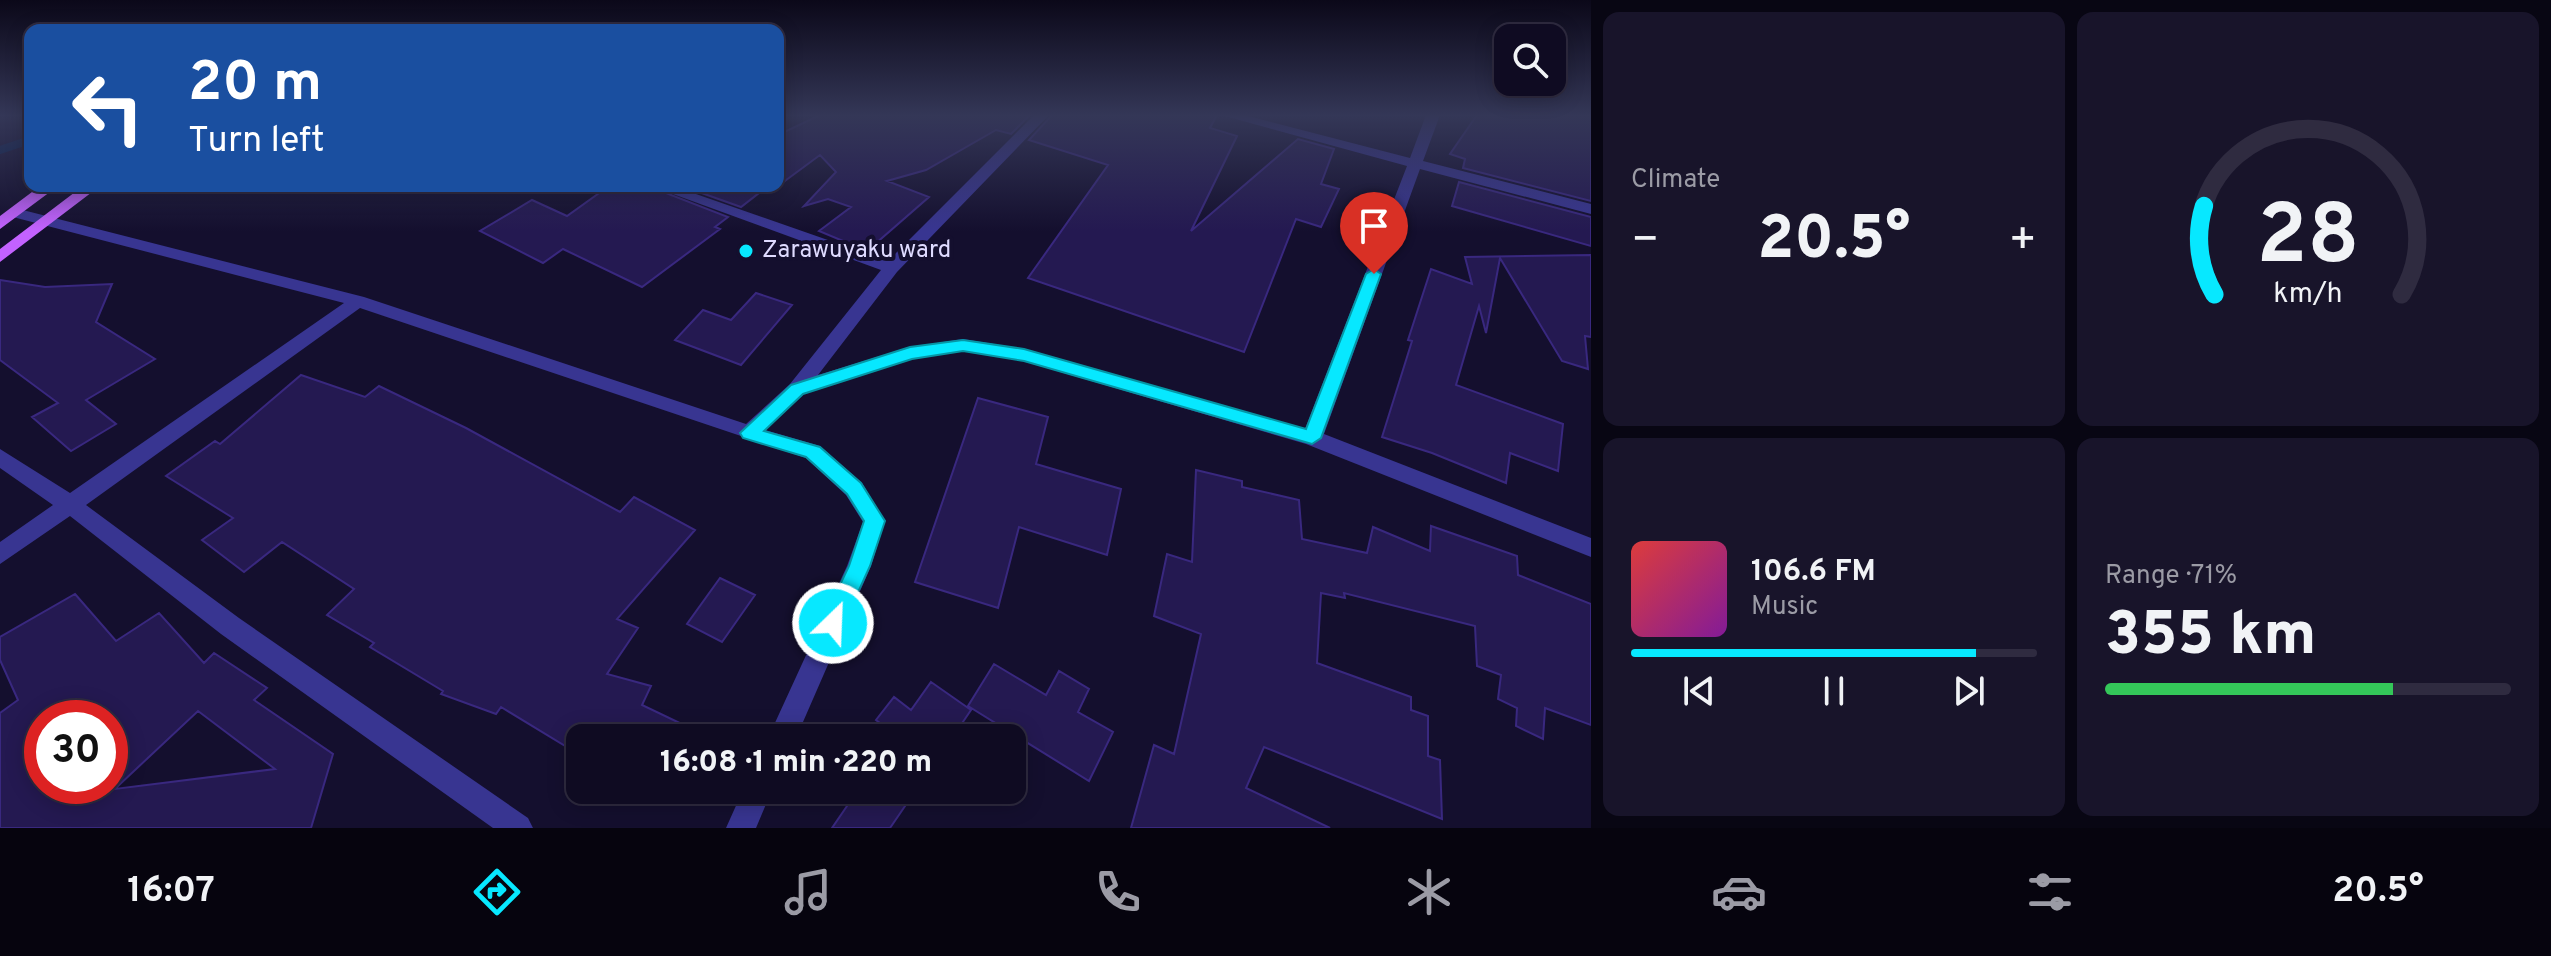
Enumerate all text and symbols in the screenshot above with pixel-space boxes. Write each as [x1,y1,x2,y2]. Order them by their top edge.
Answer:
map controls [1494,24,1566,96]
button: search [1494,24,1566,96]
text: 20 m [188,50,322,120]
icon: left [56,56,160,160]
text: Turn left [188,119,325,165]
text: Climate [1631,164,1720,197]
text: 28 [2256,188,2360,293]
pin [1340,192,1408,274]
icon: arrive [1352,204,1396,248]
text: 20.5° [1758,204,1910,280]
text: − [1631,214,1659,270]
text: + [2009,214,2037,270]
place label: Zarawuyaku ward [762,236,951,266]
marker: Zarawuyaku ward [737,242,755,260]
text: km/h [2273,277,2343,313]
text: 106.6 FM [1751,554,1876,591]
text: Range · 71% [2105,560,2237,593]
position arrow [791,581,875,665]
text: Music [1751,591,1818,624]
text: 355 km [2105,600,2316,676]
icon: previous [1677,669,1721,713]
icon: pause [1812,669,1856,713]
icon: next [1947,669,1991,713]
speed limit sign: 30 [24,700,128,804]
text: 16:08 · 1 min · 220 m [660,745,932,782]
icon: directions [469,864,525,920]
icon: music [780,864,836,920]
icon: phone [1090,864,1146,920]
icon: climate [1401,864,1457,920]
icon: car [1711,864,1767,920]
icon: filters [2022,864,2078,920]
text: 16:07 [127,869,215,915]
text: 20.5° [2332,869,2424,915]

